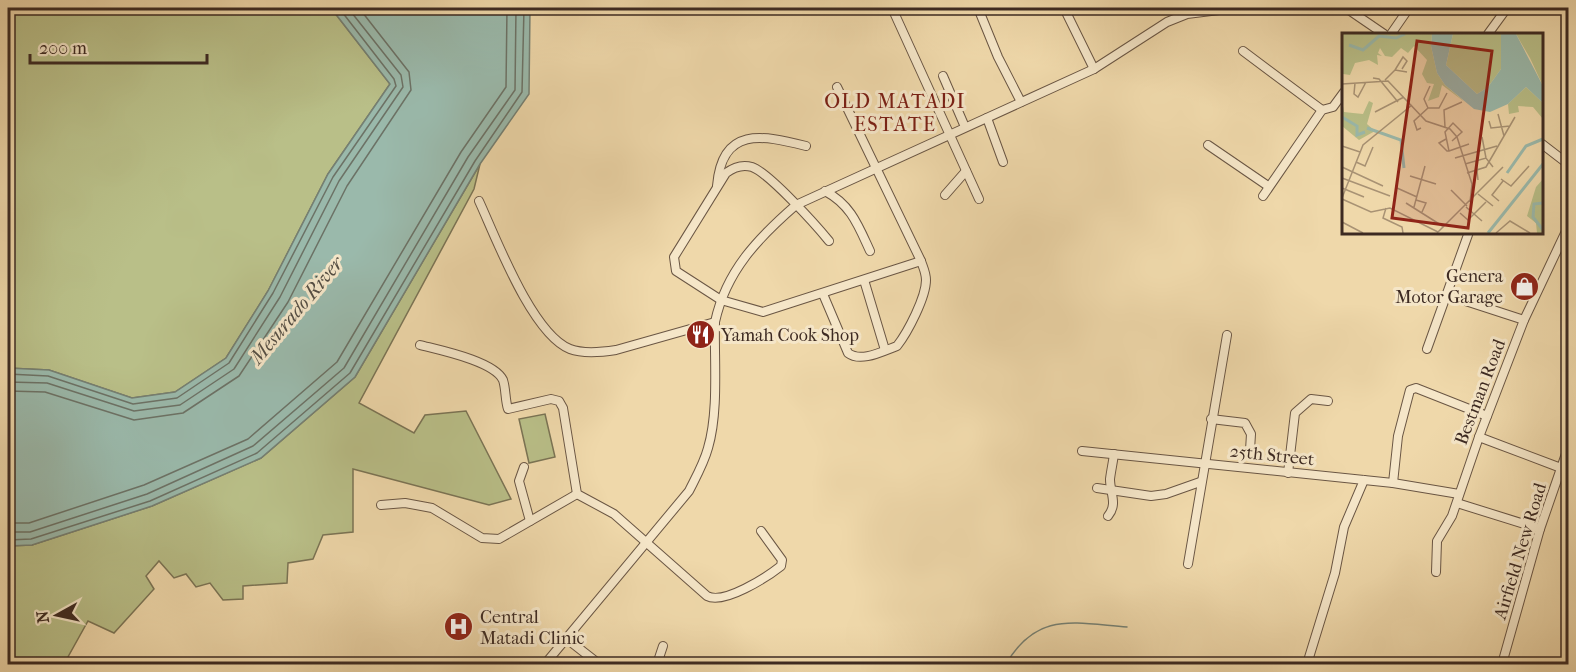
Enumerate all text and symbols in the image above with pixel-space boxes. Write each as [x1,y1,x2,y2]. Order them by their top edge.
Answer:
scale bar [30,27,207,65]
inset map [1342,33,1543,234]
text: 200 m [39,38,87,59]
district label: OLD MATADI ESTATE [824,90,966,136]
water label: Mesurado River [244,251,349,370]
place label: Genera Motor Garage [1395,266,1504,308]
shop icon: Genera Motor Garage [1508,270,1540,302]
restaurant icon: Yamah Cook Shop [684,319,716,351]
place label: Yamah Cook Shop [720,325,859,346]
street label: Bestman Road [1451,336,1510,448]
street label: 25th Street [1229,441,1316,470]
street label: Airfield New Road [1489,480,1551,623]
north arrow [27,585,87,645]
place label: Central Matadi Clinic [480,607,585,649]
text: N [32,609,53,624]
hospital icon: Central Matadi Clinic [443,611,475,643]

